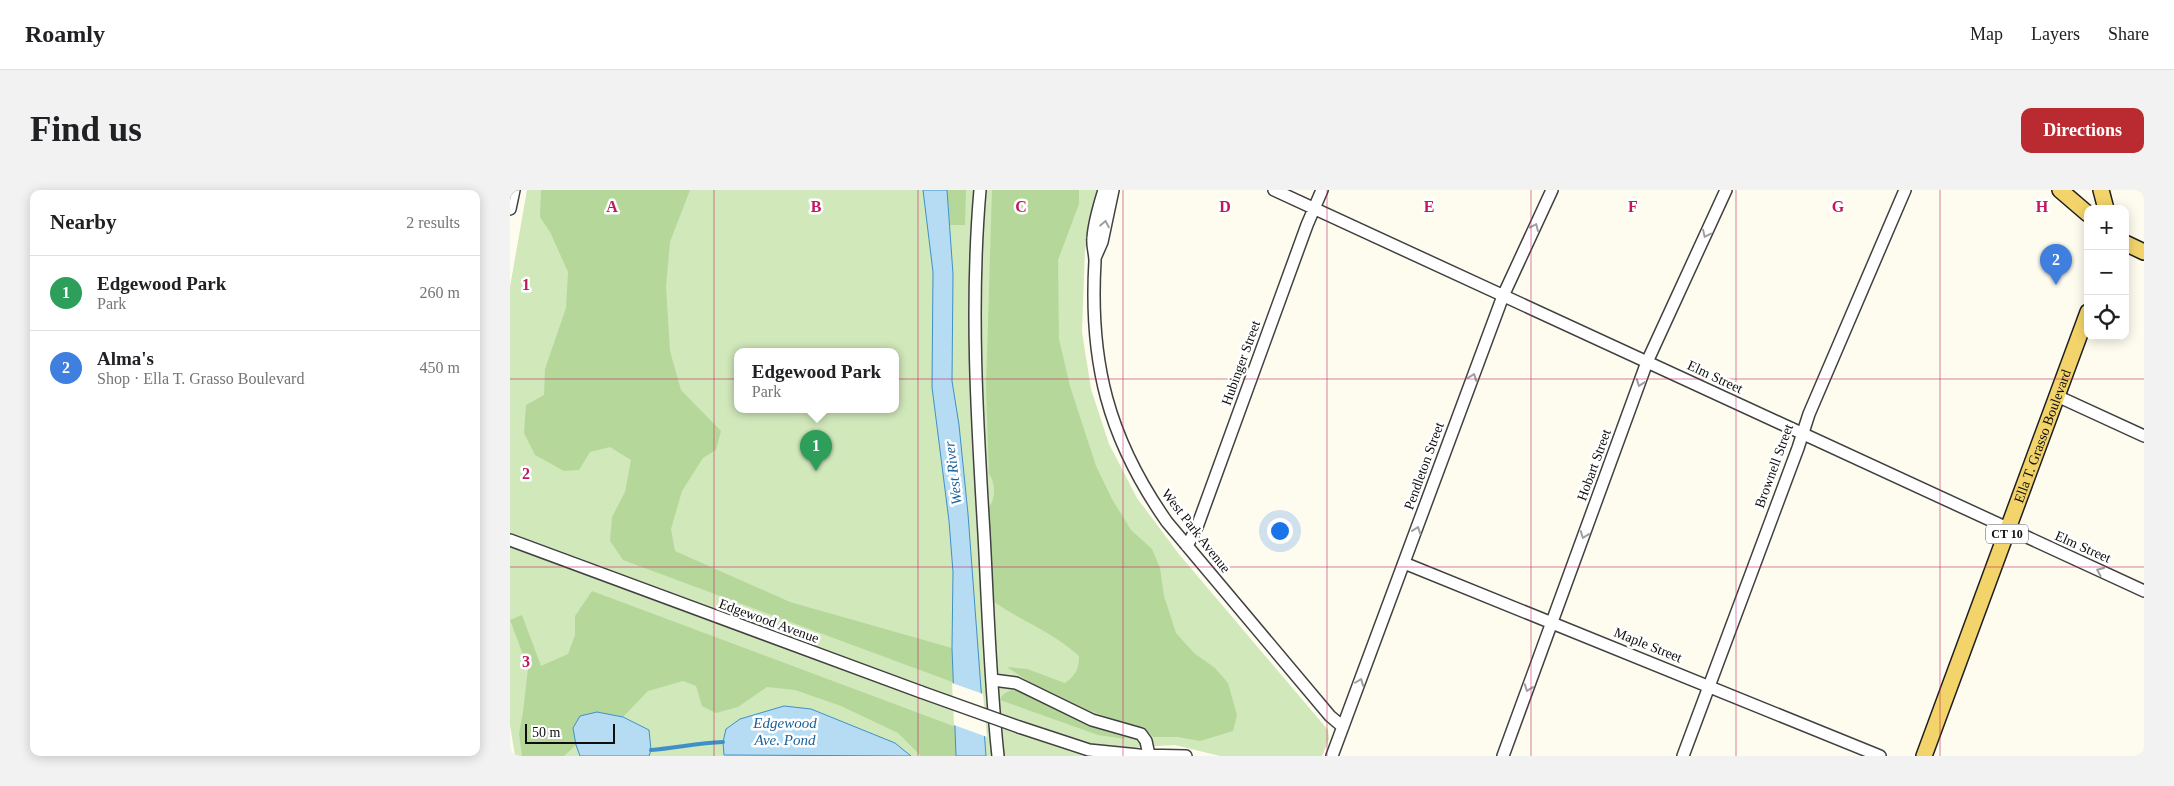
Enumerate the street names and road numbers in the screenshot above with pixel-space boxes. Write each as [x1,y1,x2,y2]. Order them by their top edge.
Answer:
street label: Hubinger Street [1219,319,1263,407]
street label: Elm Street [1685,358,1745,396]
street label: Ella T. Grasso Boulevard [2011,367,2074,505]
street label: Pendleton Street [1401,420,1447,512]
street label: Brownell Street [1752,422,1796,510]
street label: Hobart Street [1574,427,1614,503]
street label: West Park Avenue [1159,486,1233,576]
road number: CT 10 [1986,524,2028,544]
street label: Elm Street [2053,528,2113,566]
street label: Edgewood Avenue [717,596,821,646]
street label: Maple Street [1612,625,1684,665]

